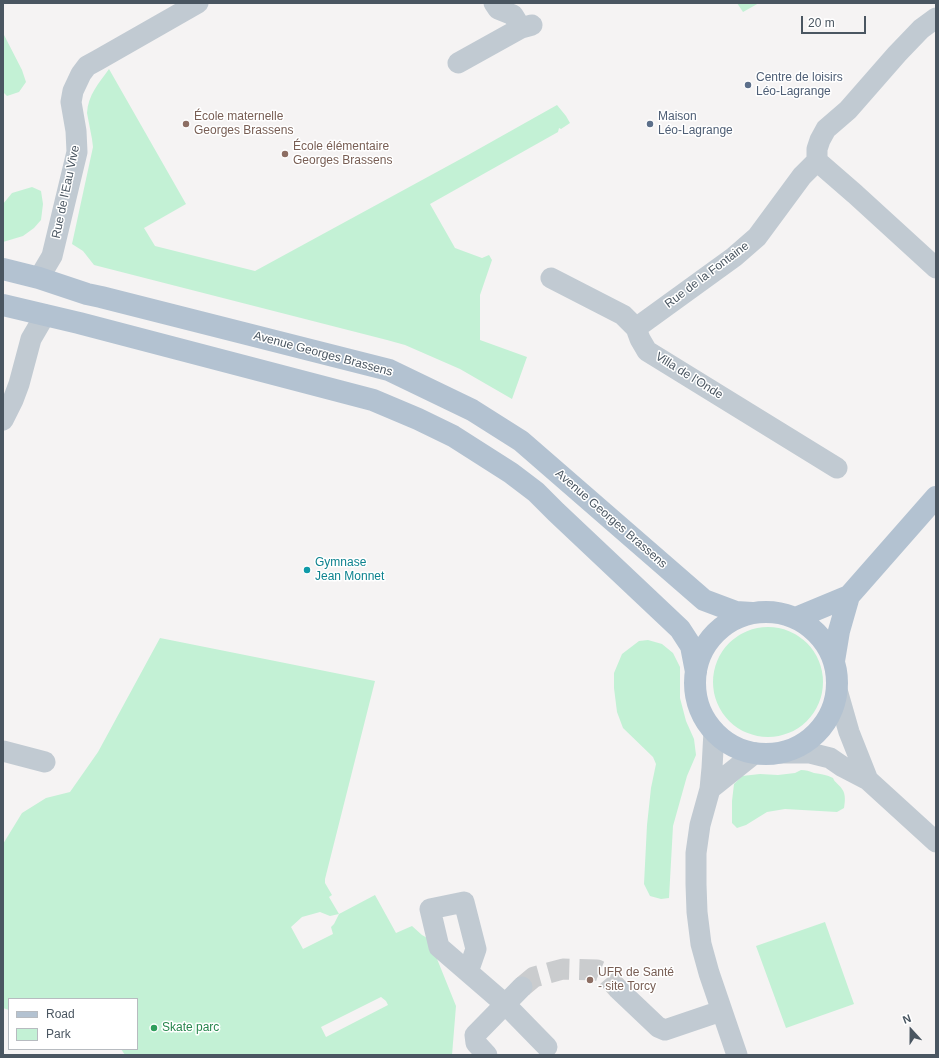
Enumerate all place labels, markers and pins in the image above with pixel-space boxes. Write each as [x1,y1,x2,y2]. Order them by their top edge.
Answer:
place label: Centre de loisirs Léo-Lagrange [756,71,843,99]
marker: Centre de loisirs Léo-Lagrange [743,80,753,90]
place label: École maternelle Georges Brassens [194,110,293,138]
place label: Maison Léo-Lagrange [658,110,733,138]
marker: École maternelle Georges Brassens [181,119,191,129]
marker: Maison Léo-Lagrange [645,119,655,129]
place label: École élémentaire Georges Brassens [293,140,392,168]
marker: École élémentaire Georges Brassens [280,149,290,159]
place label: Gymnase Jean Monnet [315,556,384,584]
marker: Gymnase Jean Monnet [302,565,312,575]
place label: UFR de Santé - site Torcy [598,966,674,994]
marker: UFR de Santé - site Torcy [585,975,595,985]
place label: Skate parc [162,1021,219,1035]
marker: Skate parc [149,1023,159,1033]

